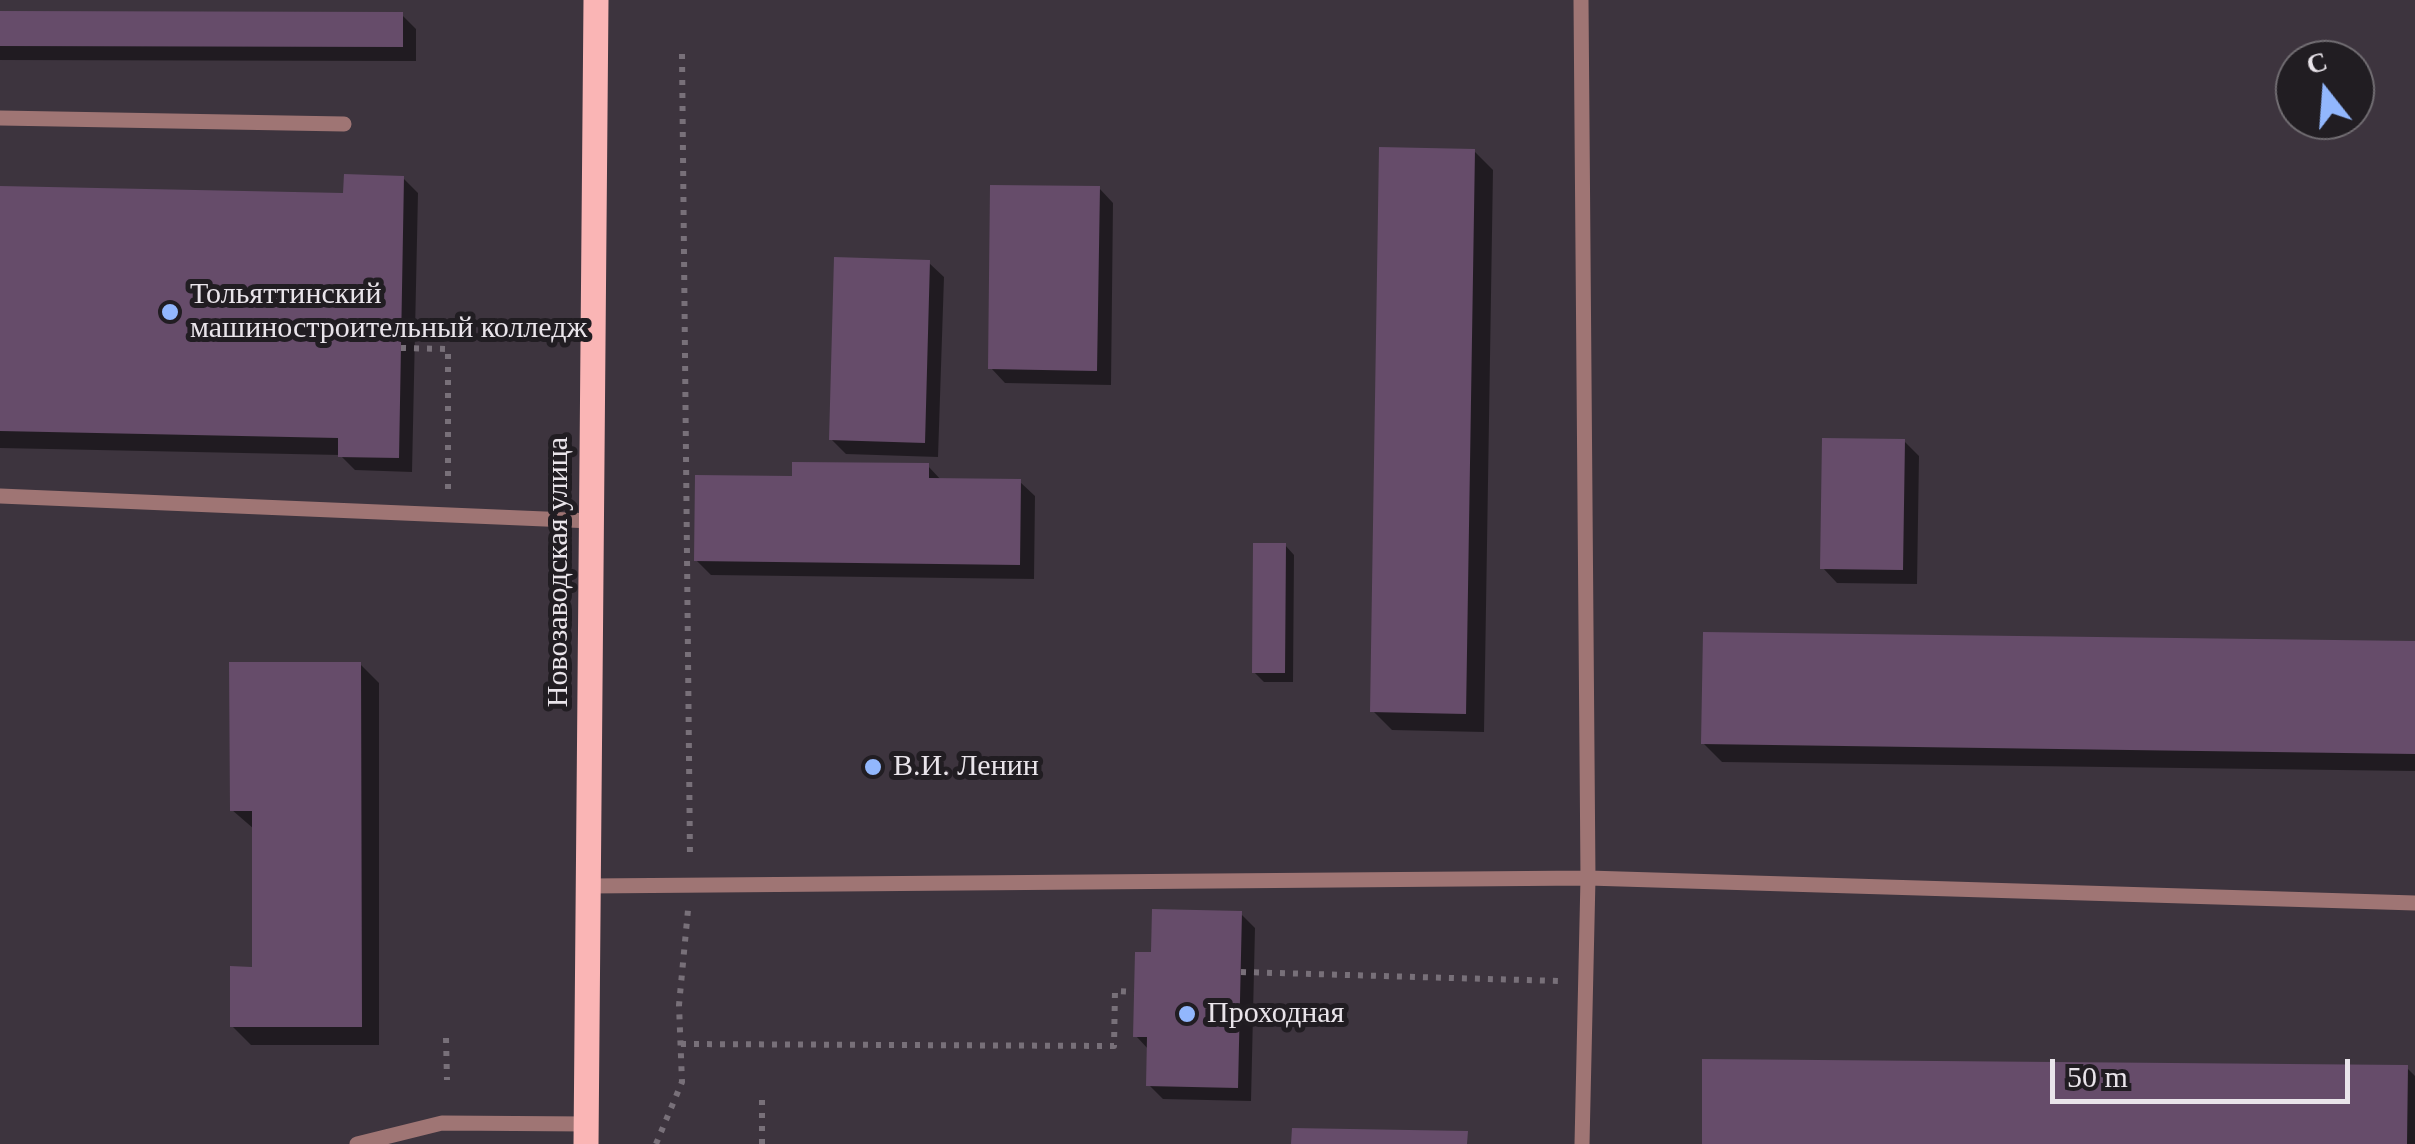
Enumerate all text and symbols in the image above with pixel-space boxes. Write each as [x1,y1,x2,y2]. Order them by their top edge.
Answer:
north arrow [2275,40,2375,140]
text: С [2302,45,2331,81]
place label: Тольяттинский машиностроительный колледж [190,277,587,348]
marker: Тольяттинский машиностроительный колледж [159,301,181,323]
street label: Новозаводская улица [541,437,577,707]
place label: В.И. Ленин [893,749,1039,785]
marker: В.И. Ленин [862,756,884,778]
place label: Проходная [1207,996,1344,1032]
marker: Проходная [1176,1003,1198,1025]
scale bar [2055,1039,2355,1101]
text: 50 m [2067,1060,2128,1093]

